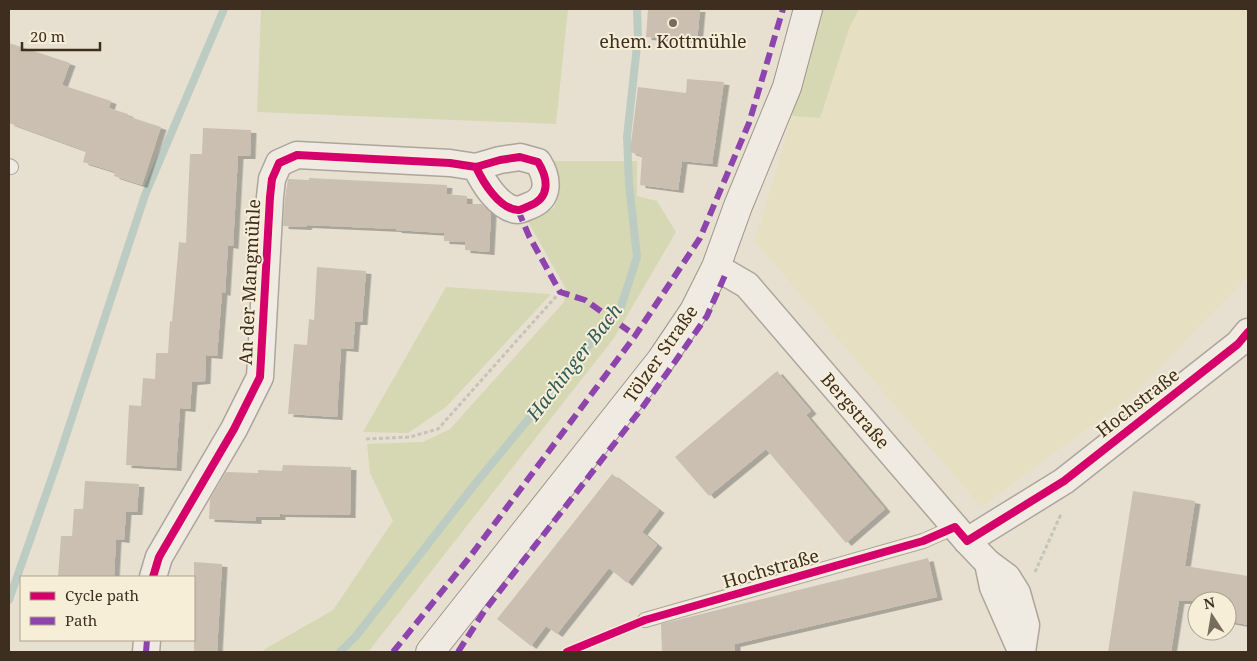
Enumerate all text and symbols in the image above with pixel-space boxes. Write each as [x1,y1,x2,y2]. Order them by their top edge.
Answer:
marker: ehem. Kottmühle [667,17,679,29]
scale bar [22,20,100,52]
text: 20 m [30,26,65,46]
place label: ehem. Kottmühle [599,29,747,53]
street label: An der Mangmühle [233,198,265,366]
water label: Hachinger Bach [520,298,628,427]
street label: Tölzer Straße [618,300,703,407]
street label: Hochstraße [1091,362,1184,442]
street label: Bergstraße [816,367,895,454]
street label: Hochstraße [720,543,822,593]
legend [20,576,195,641]
text: Cycle path [65,585,140,605]
north arrow [1187,591,1237,641]
text: N [1202,592,1217,613]
text: Path [65,610,98,630]

